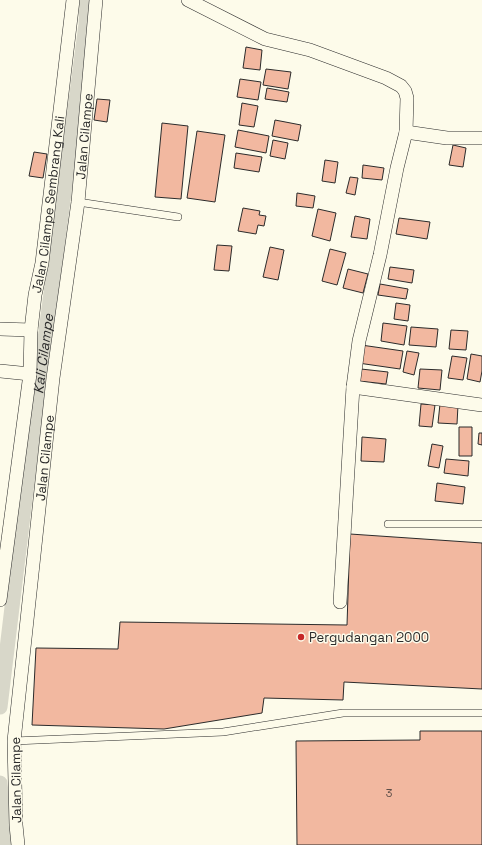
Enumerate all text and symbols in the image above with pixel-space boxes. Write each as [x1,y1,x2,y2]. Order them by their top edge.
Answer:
street label: Jalan Cilampe [72,92,96,180]
street label: Jalan Cilampe Sembrang Kali [27,115,68,294]
water label: Kali Cilampe [29,312,57,395]
street label: Jalan Cilampe [31,414,57,502]
place label: Pergudangan 2000 [309,629,429,646]
marker: Pergudangan 2000 [296,632,306,642]
street label: Jalan Cilampe [7,737,25,823]
house number: 3 [386,786,393,800]

